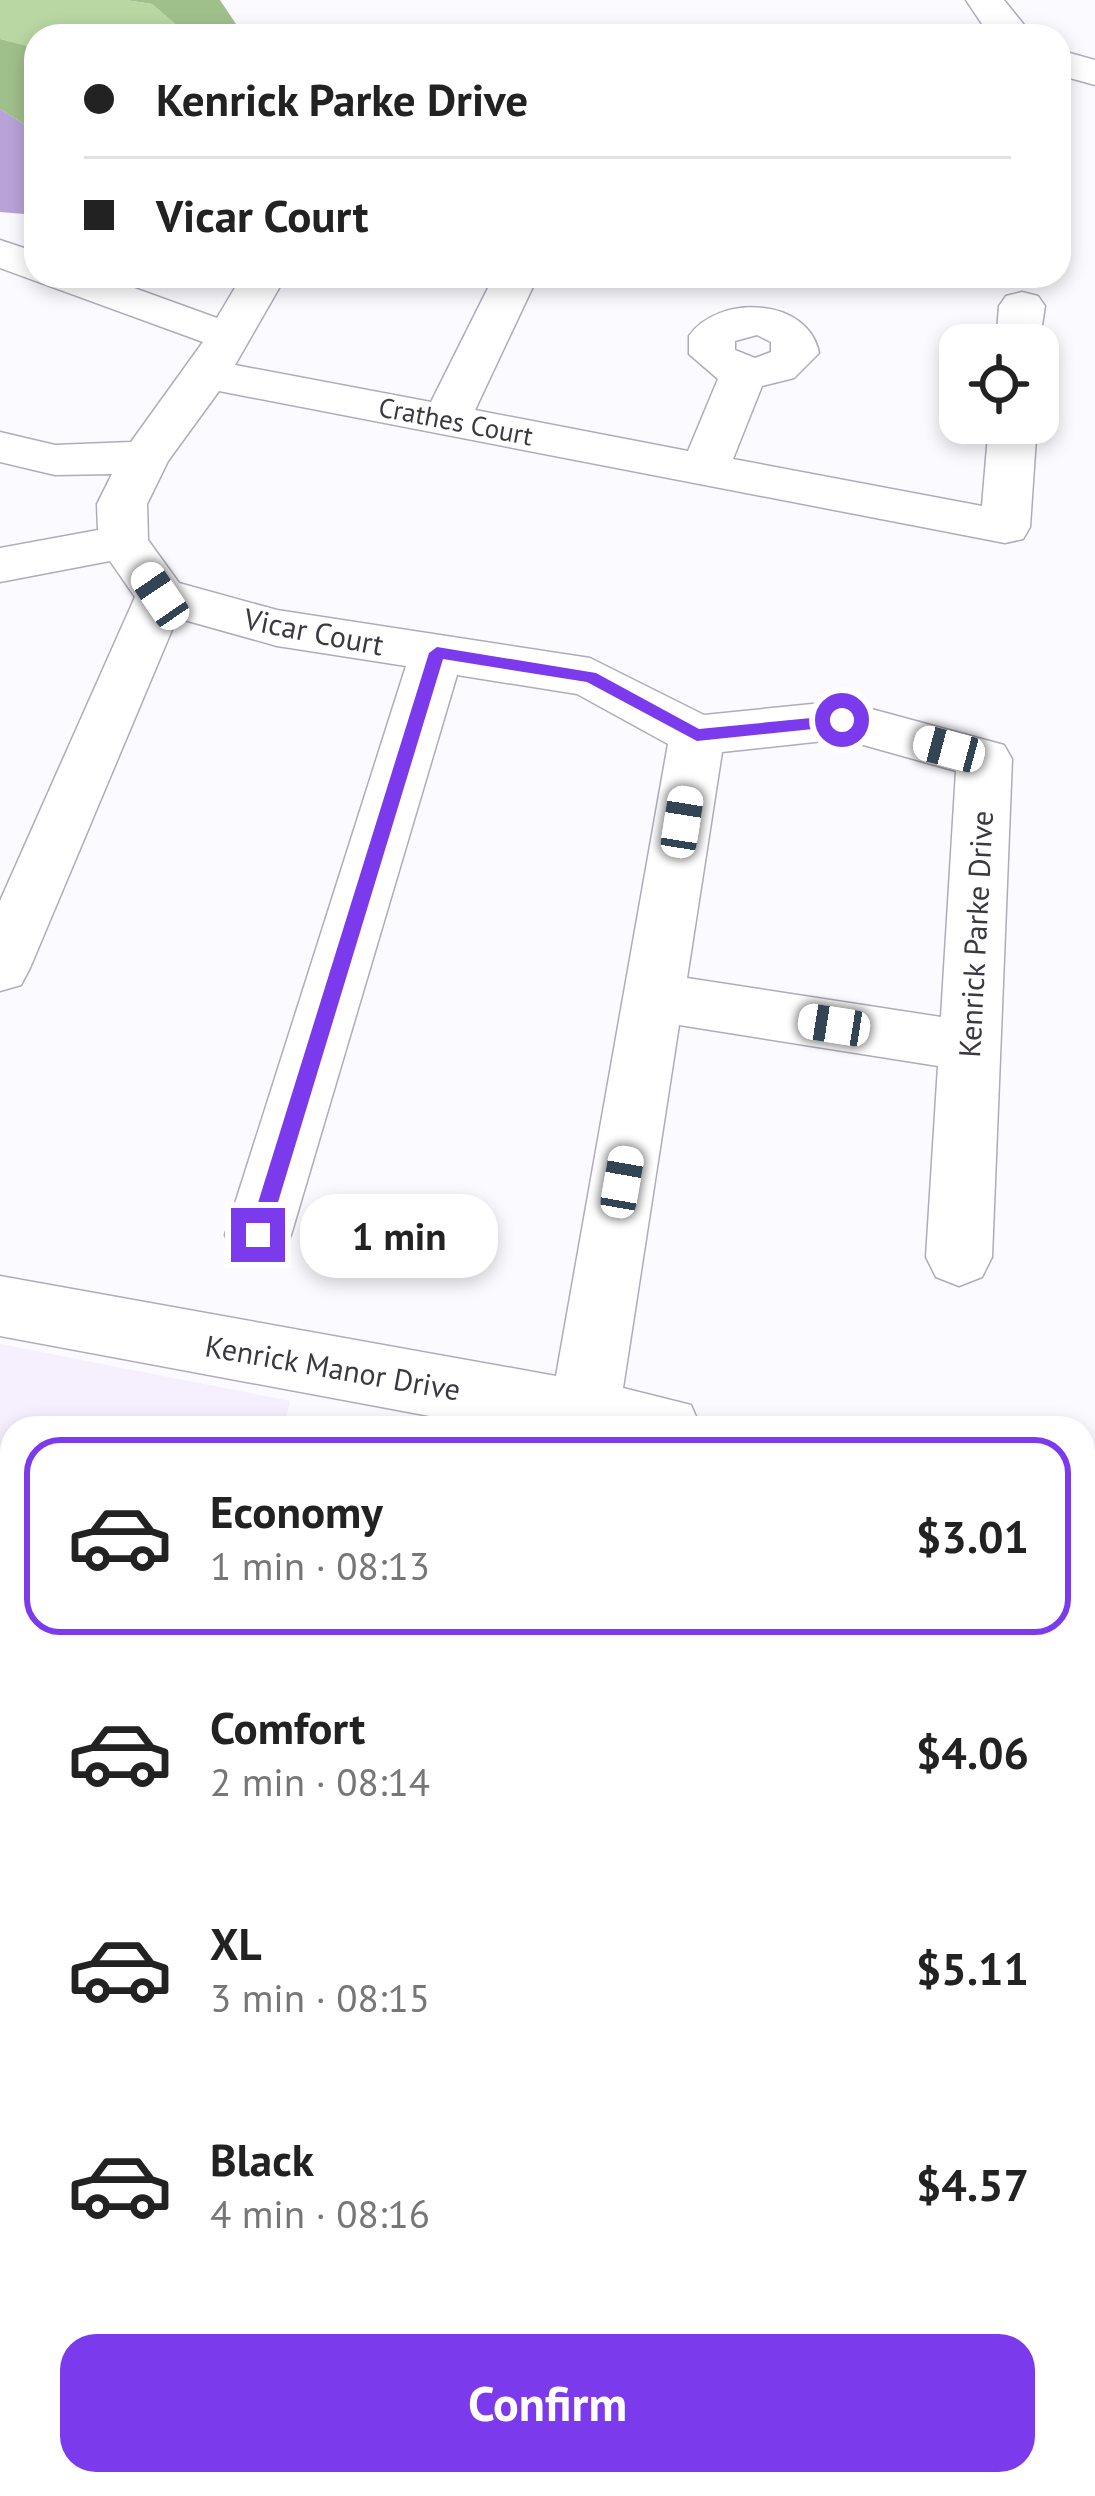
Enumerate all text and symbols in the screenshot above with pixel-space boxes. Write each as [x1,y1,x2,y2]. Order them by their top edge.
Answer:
text: Kenrick Parke Drive [156,70,528,128]
text: Vicar Court [156,186,368,244]
map controls [939,324,1059,444]
button: locate [939,324,1059,444]
street label: Crathes Court [376,389,536,453]
car [125,556,195,636]
street label: Vicar Court [240,598,387,664]
route start [815,693,869,747]
car [910,722,988,776]
car [659,784,705,860]
street label: Kenrick Parke Drive [949,810,1001,1058]
car [796,1002,872,1048]
car [598,1143,646,1221]
callout: 1 min [300,1193,498,1277]
route end [231,1208,285,1262]
text: 1 min [351,1210,447,1261]
street label: Kenrick Manor Drive [202,1325,464,1409]
icon: car [66,1482,174,1590]
text: Economy [210,1482,383,1540]
text: $3.01 [916,1507,1029,1565]
text: 1 min · 08:13 [210,1540,430,1591]
icon: car [66,1698,174,1806]
text: Comfort [210,1698,365,1756]
text: $4.06 [916,1723,1029,1781]
text: 2 min · 08:14 [210,1756,430,1807]
icon: car [66,1914,174,2022]
text: XL [210,1914,262,1972]
text: $5.11 [916,1939,1029,1997]
text: 3 min · 08:15 [210,1972,430,2023]
icon: car [66,2130,174,2238]
text: Black [210,2130,314,2188]
text: $4.57 [916,2155,1029,2213]
text: 4 min · 08:16 [210,2188,430,2239]
button: Confirm [60,2334,1035,2472]

